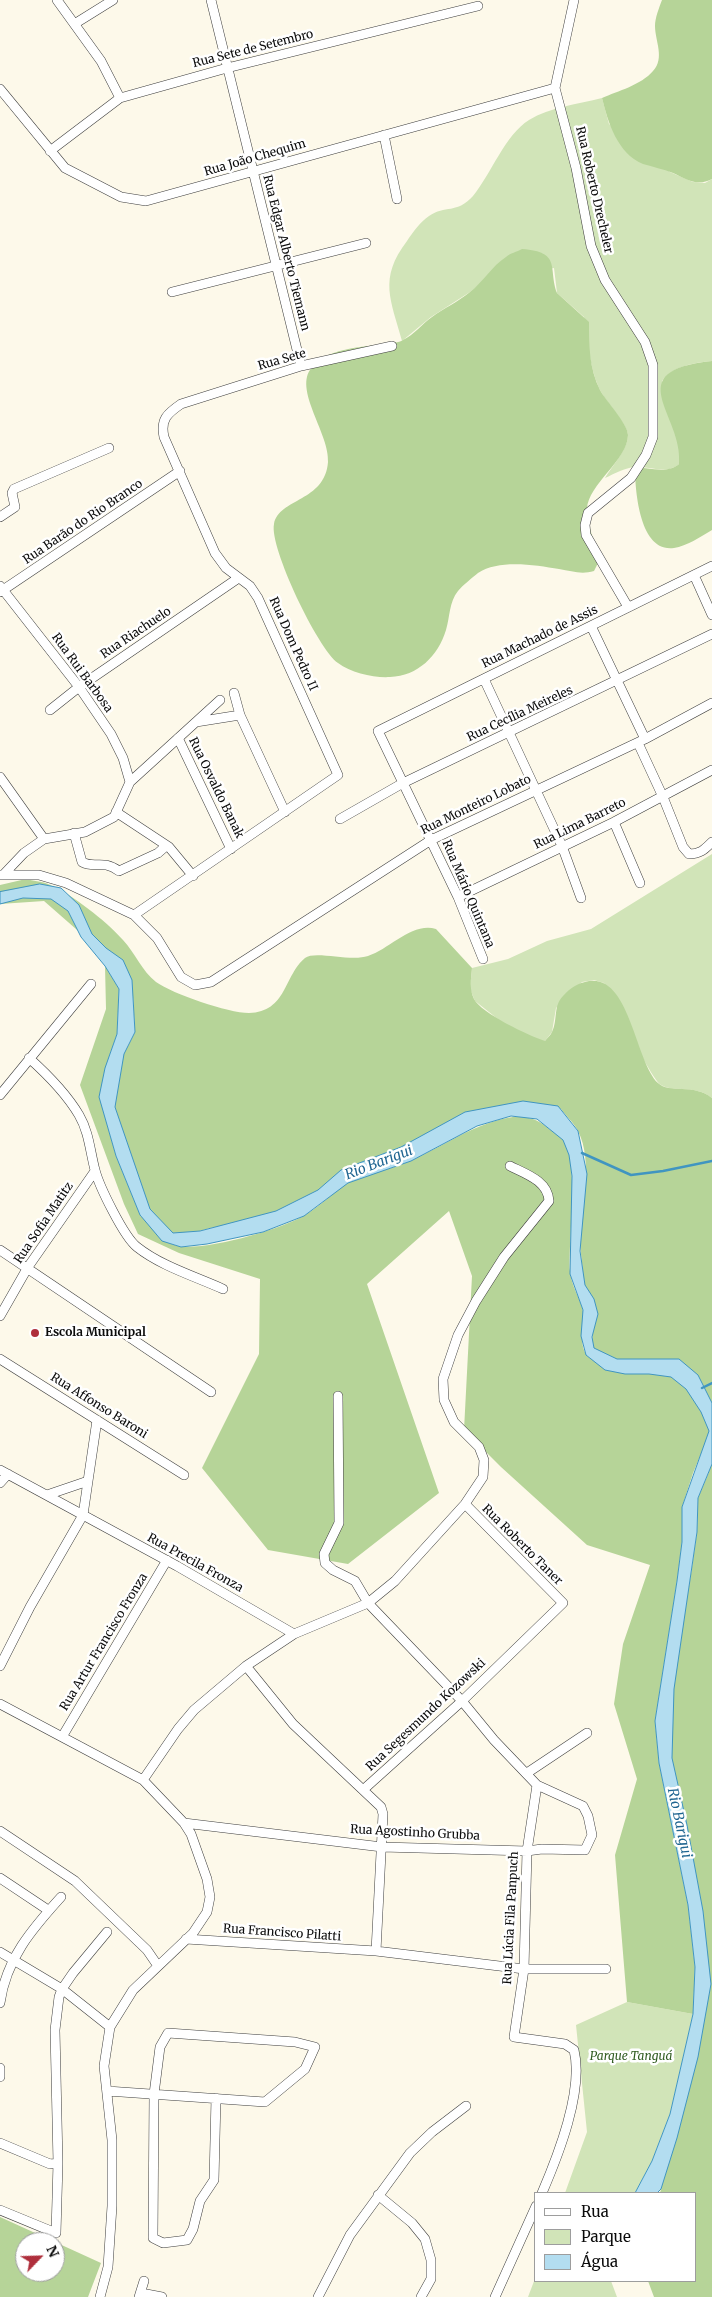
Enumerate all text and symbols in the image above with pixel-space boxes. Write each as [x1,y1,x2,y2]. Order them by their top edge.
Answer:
street label: Rua Sete de Setembro [191,27,315,71]
street label: Rua Roberto Drecheler [572,125,616,255]
street label: Rua João Chequim [202,137,308,179]
street label: Rua Edgar Alberto Tiemann [260,173,312,333]
street label: Rua Sete [256,346,308,374]
street label: Rua Barão do Rio Branco [20,477,146,567]
street label: Rua Dom Pedro II [266,595,320,693]
street label: Rua Machado de Assis [480,603,600,671]
street label: Rua Riachuelo [98,604,174,662]
street label: Rua Rui Barbosa [48,631,116,715]
street label: Rua Cecília Meireles [465,683,575,745]
street label: Rua Osvaldo Banak [185,735,247,841]
street label: Rua Monteiro Lobato [419,772,533,838]
street label: Rua Lima Barreto [532,796,628,852]
street label: Rua Mário Quintana [439,838,497,950]
water label: Rio Barigui [343,1142,415,1184]
street label: Rua Sofia Matitz [11,1180,77,1266]
place label: Escola Municipal [45,1326,146,1340]
marker: Escola Municipal [29,1327,41,1339]
street label: Rua Affonso Baroni [48,1370,150,1442]
street label: Rua Roberto Taner [479,1502,565,1588]
street label: Rua Precila Fronza [145,1531,245,1595]
street label: Rua Artur Francisco Fronza [57,1571,151,1713]
street label: Rua Segesmundo Kozowski [363,1656,489,1774]
water label: Rio Barigui [663,1786,695,1860]
street label: Rua Agostinho Grubba [350,1822,480,1844]
street label: Rua Lúcia Fila Panpuch [500,1851,522,1985]
street label: Rua Francisco Pilatti [222,1922,342,1944]
park label: Parque Tanguá [590,2050,672,2064]
legend [534,2192,697,2282]
text: Rua [581,2202,609,2221]
text: Parque [581,2227,631,2246]
north arrow [15,2232,65,2282]
text: N [42,2243,63,2260]
text: Água [581,2252,618,2271]

